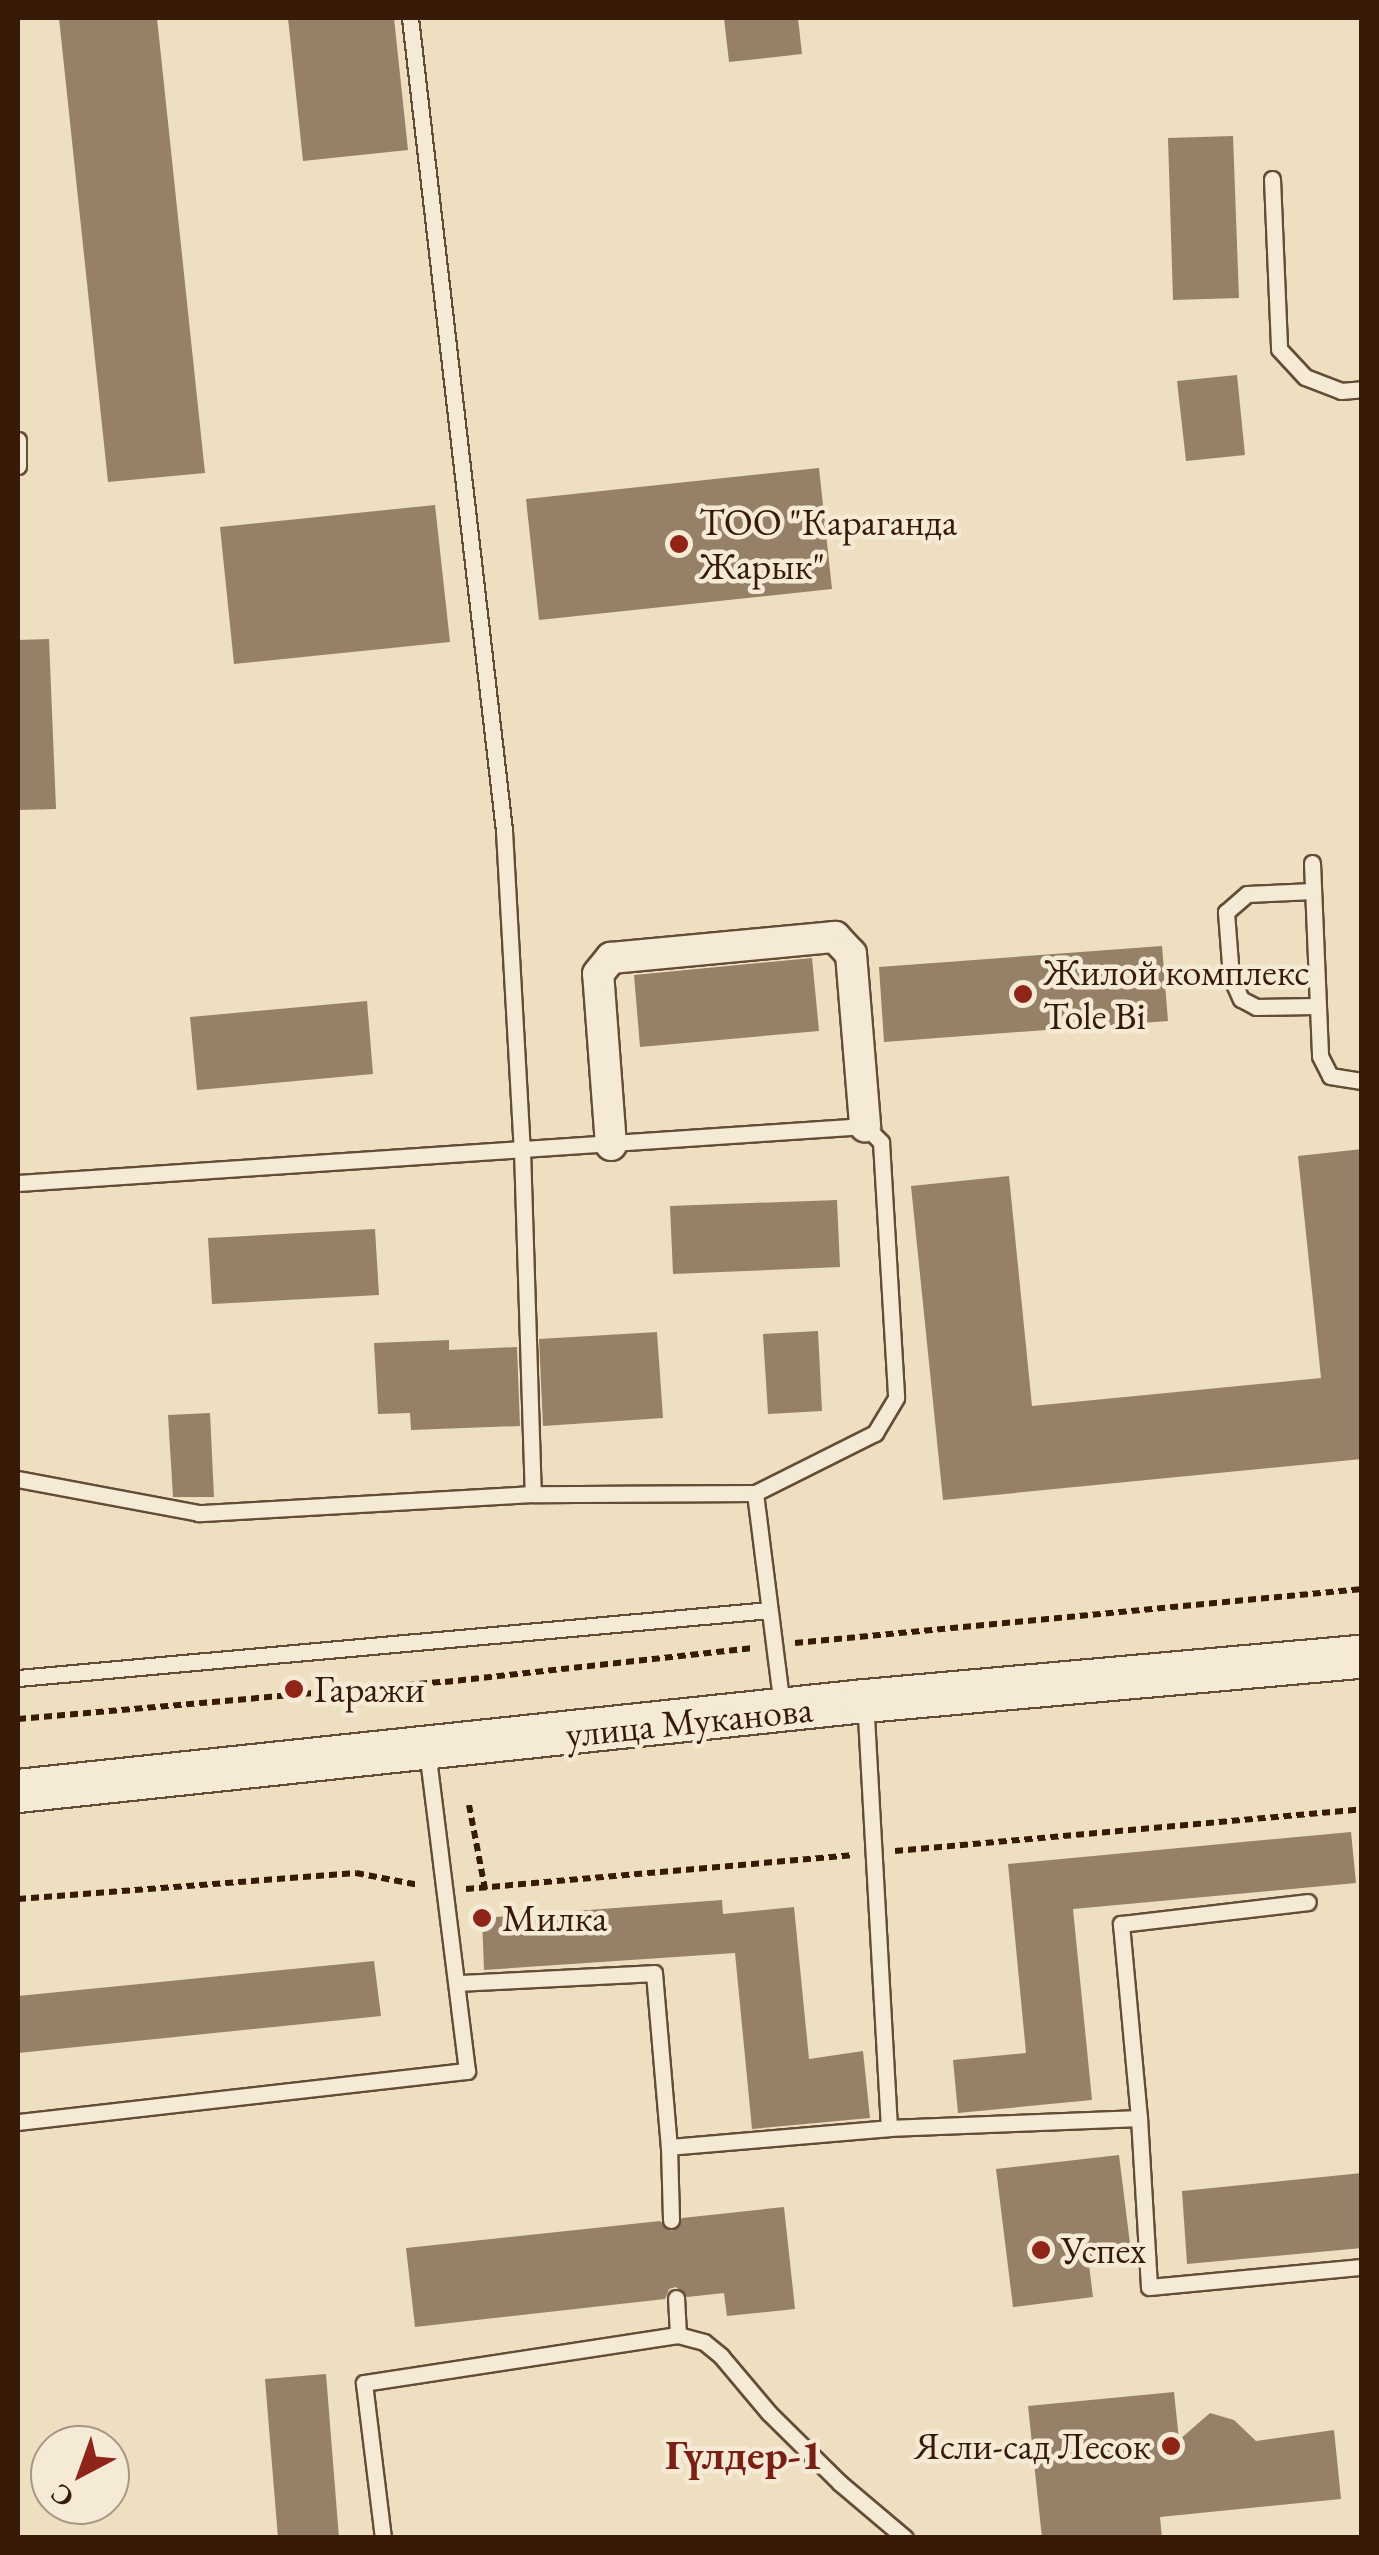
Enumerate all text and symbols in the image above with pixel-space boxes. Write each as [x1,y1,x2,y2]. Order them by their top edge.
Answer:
place label: ТОО "Караганда Жарык" [699,499,957,588]
marker: ТОО "Караганда Жарык" [668,533,690,555]
place label: Жилой комплекс Tole Bi [1043,949,1310,1038]
marker: Жилой комплекс Tole Bi [1012,983,1034,1005]
place label: Гаражи [314,1666,425,1712]
marker: Гаражи [283,1678,305,1700]
street label: улица Муканова [563,1685,815,1757]
place label: Милка [502,1895,607,1941]
marker: Милка [471,1907,493,1929]
place label: Успех [1061,2227,1146,2273]
marker: Успех [1030,2239,1052,2261]
place label: Ясли-сад Лесок [914,2423,1151,2469]
north arrow [30,2425,130,2525]
district label: Гүлдер-1 [665,2430,823,2480]
marker: Ясли-сад Лесок [1160,2435,1182,2457]
text: С [42,2476,81,2516]

